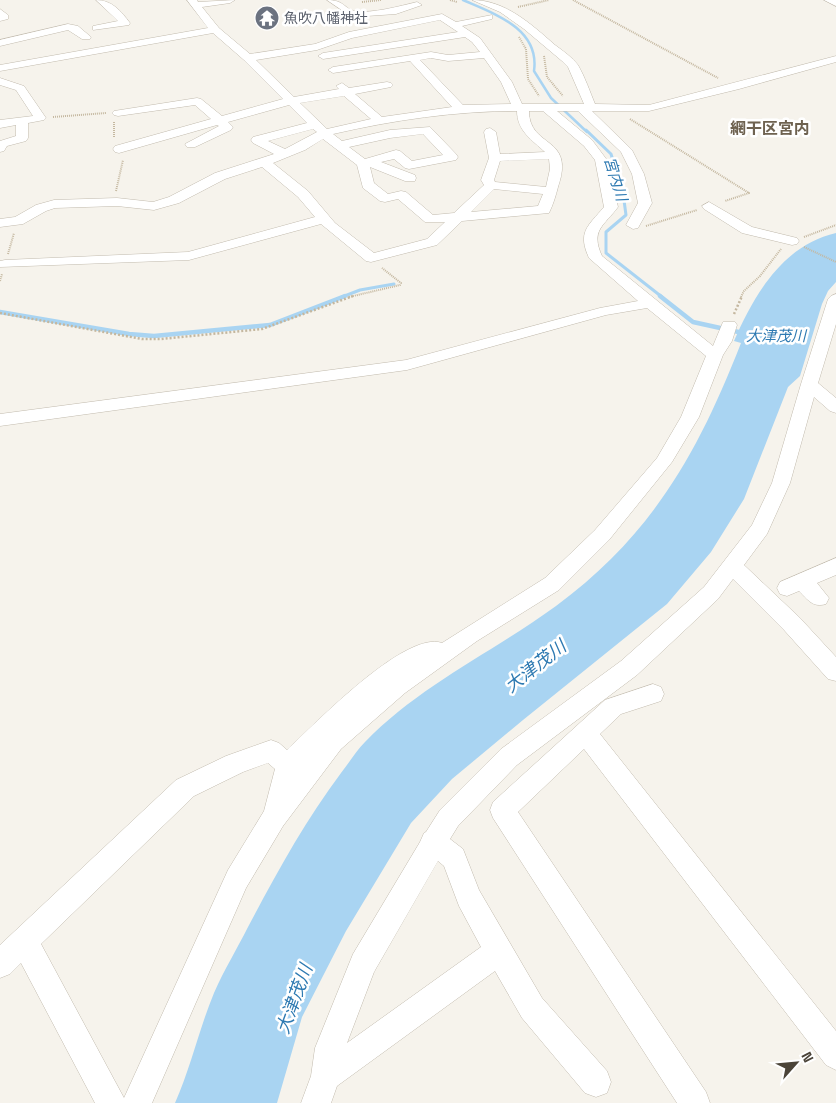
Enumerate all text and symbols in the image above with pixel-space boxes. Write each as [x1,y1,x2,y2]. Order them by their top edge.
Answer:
temple icon: 魚吹八幡神社 [254,5,280,31]
place label: 魚吹八幡神社 [284,9,368,27]
district label: 網干区宮内 [730,118,810,139]
water label: 宮内川 [600,155,632,205]
water label: 大津茂川 [746,326,808,345]
water label: 大津茂川 [500,634,572,697]
water label: 大津茂川 [271,959,318,1037]
north arrow [771,1038,821,1088]
text: N [797,1049,818,1065]

